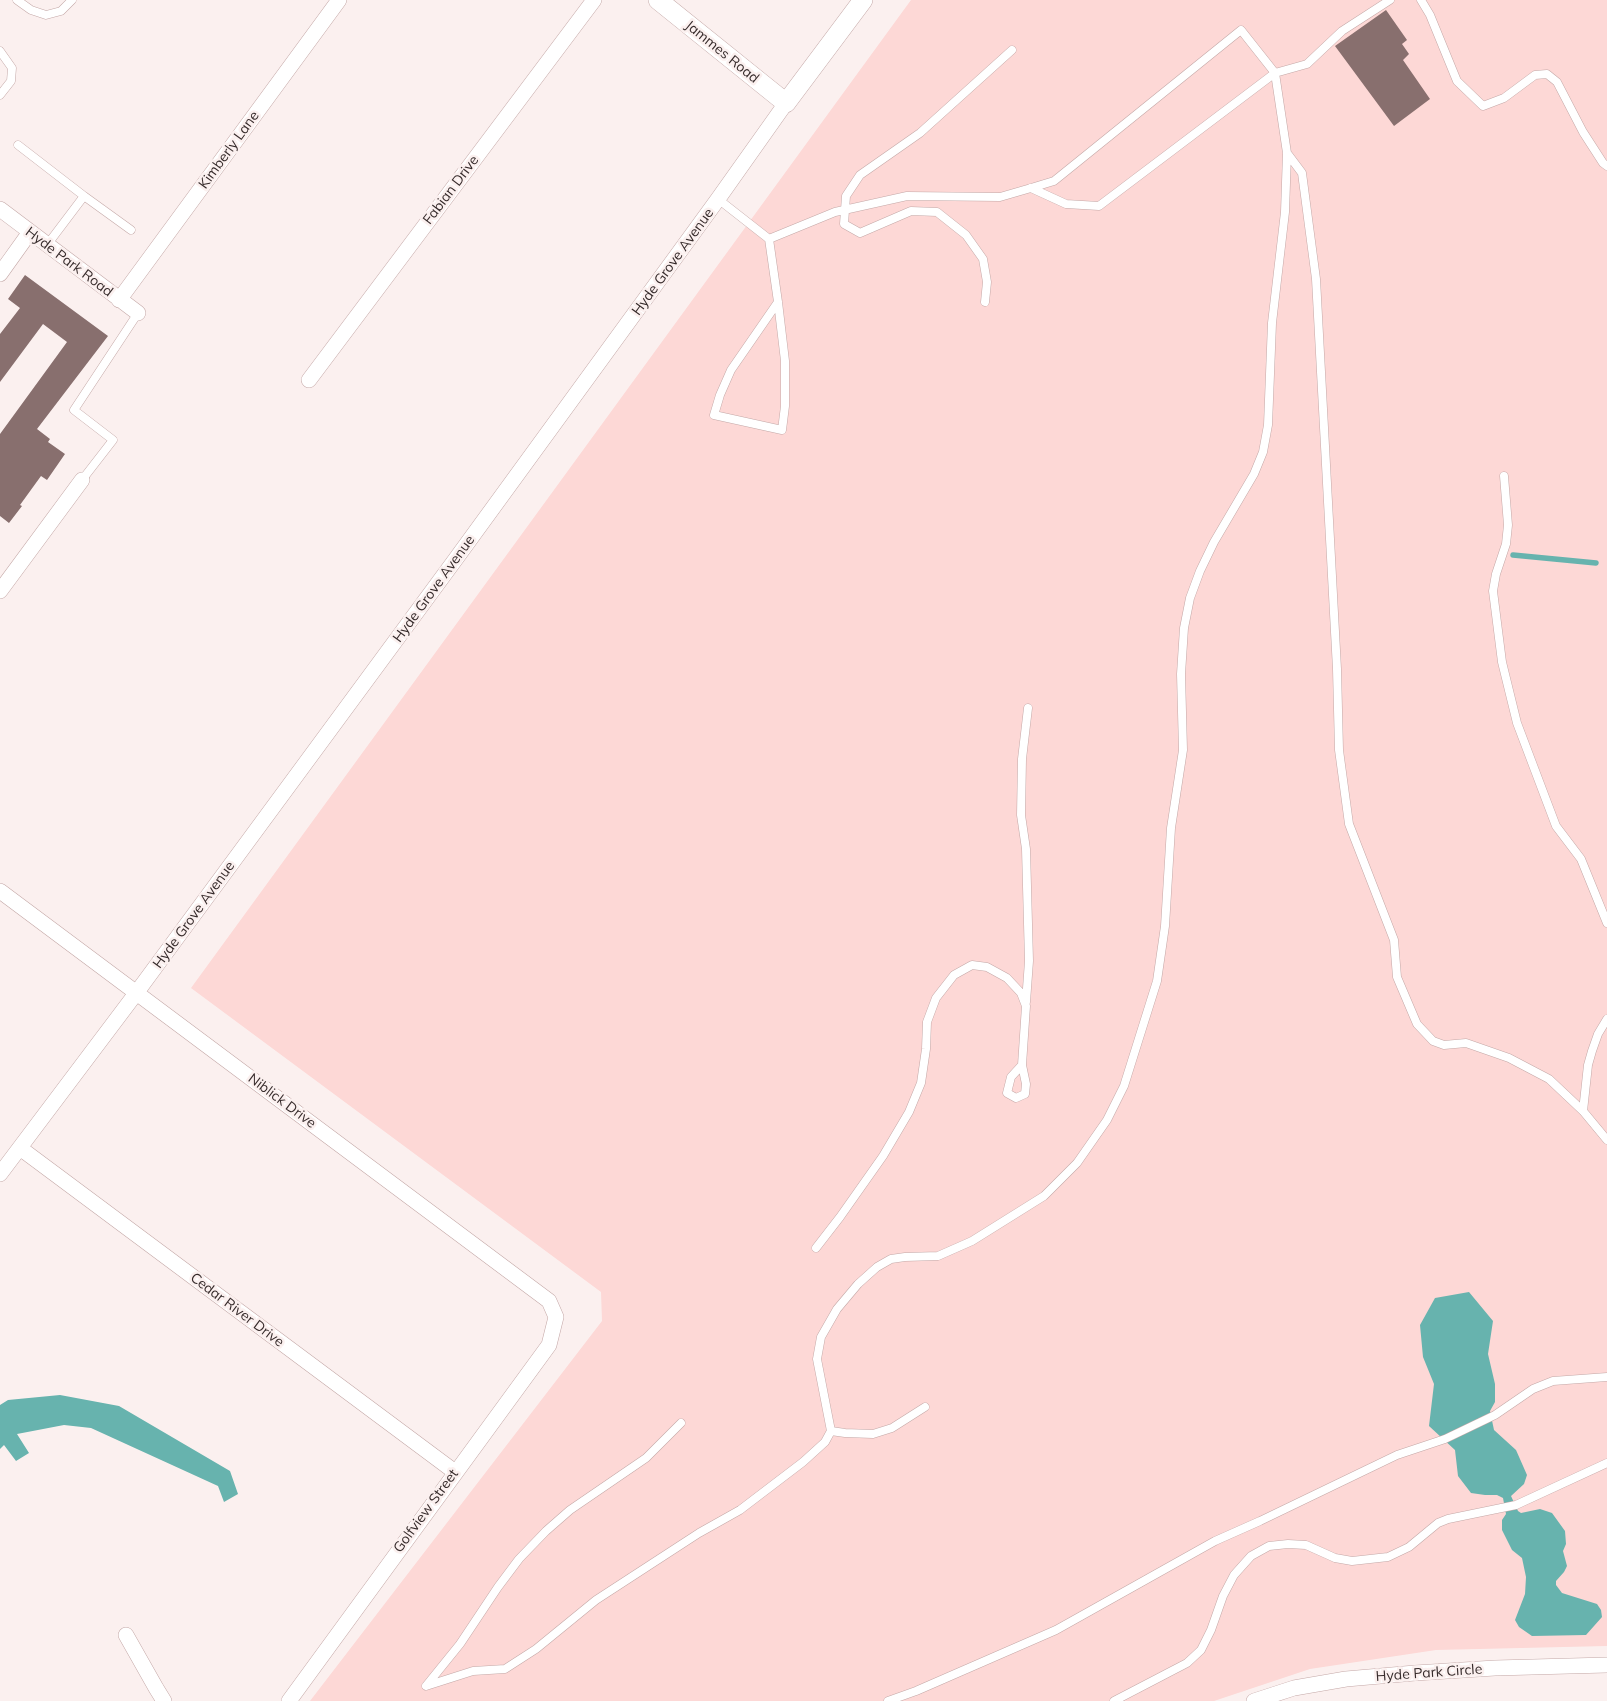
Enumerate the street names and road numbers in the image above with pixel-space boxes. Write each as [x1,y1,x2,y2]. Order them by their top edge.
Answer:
street label: Jammes Road [682,17,762,87]
street label: Kimberly Lane [195,108,263,192]
street label: Fabian Drive [420,152,482,228]
street label: Hyde Grove Avenue [629,205,717,319]
street label: Hyde Park Road [22,224,116,300]
street label: Hyde Grove Avenue [390,532,478,646]
street label: Hyde Grove Avenue [150,858,238,972]
street label: Niblick Drive [245,1070,319,1132]
street label: Cedar River Drive [187,1269,287,1351]
street label: Golfview Street [390,1466,462,1556]
street label: Hyde Park Circle [1375,1661,1483,1685]

